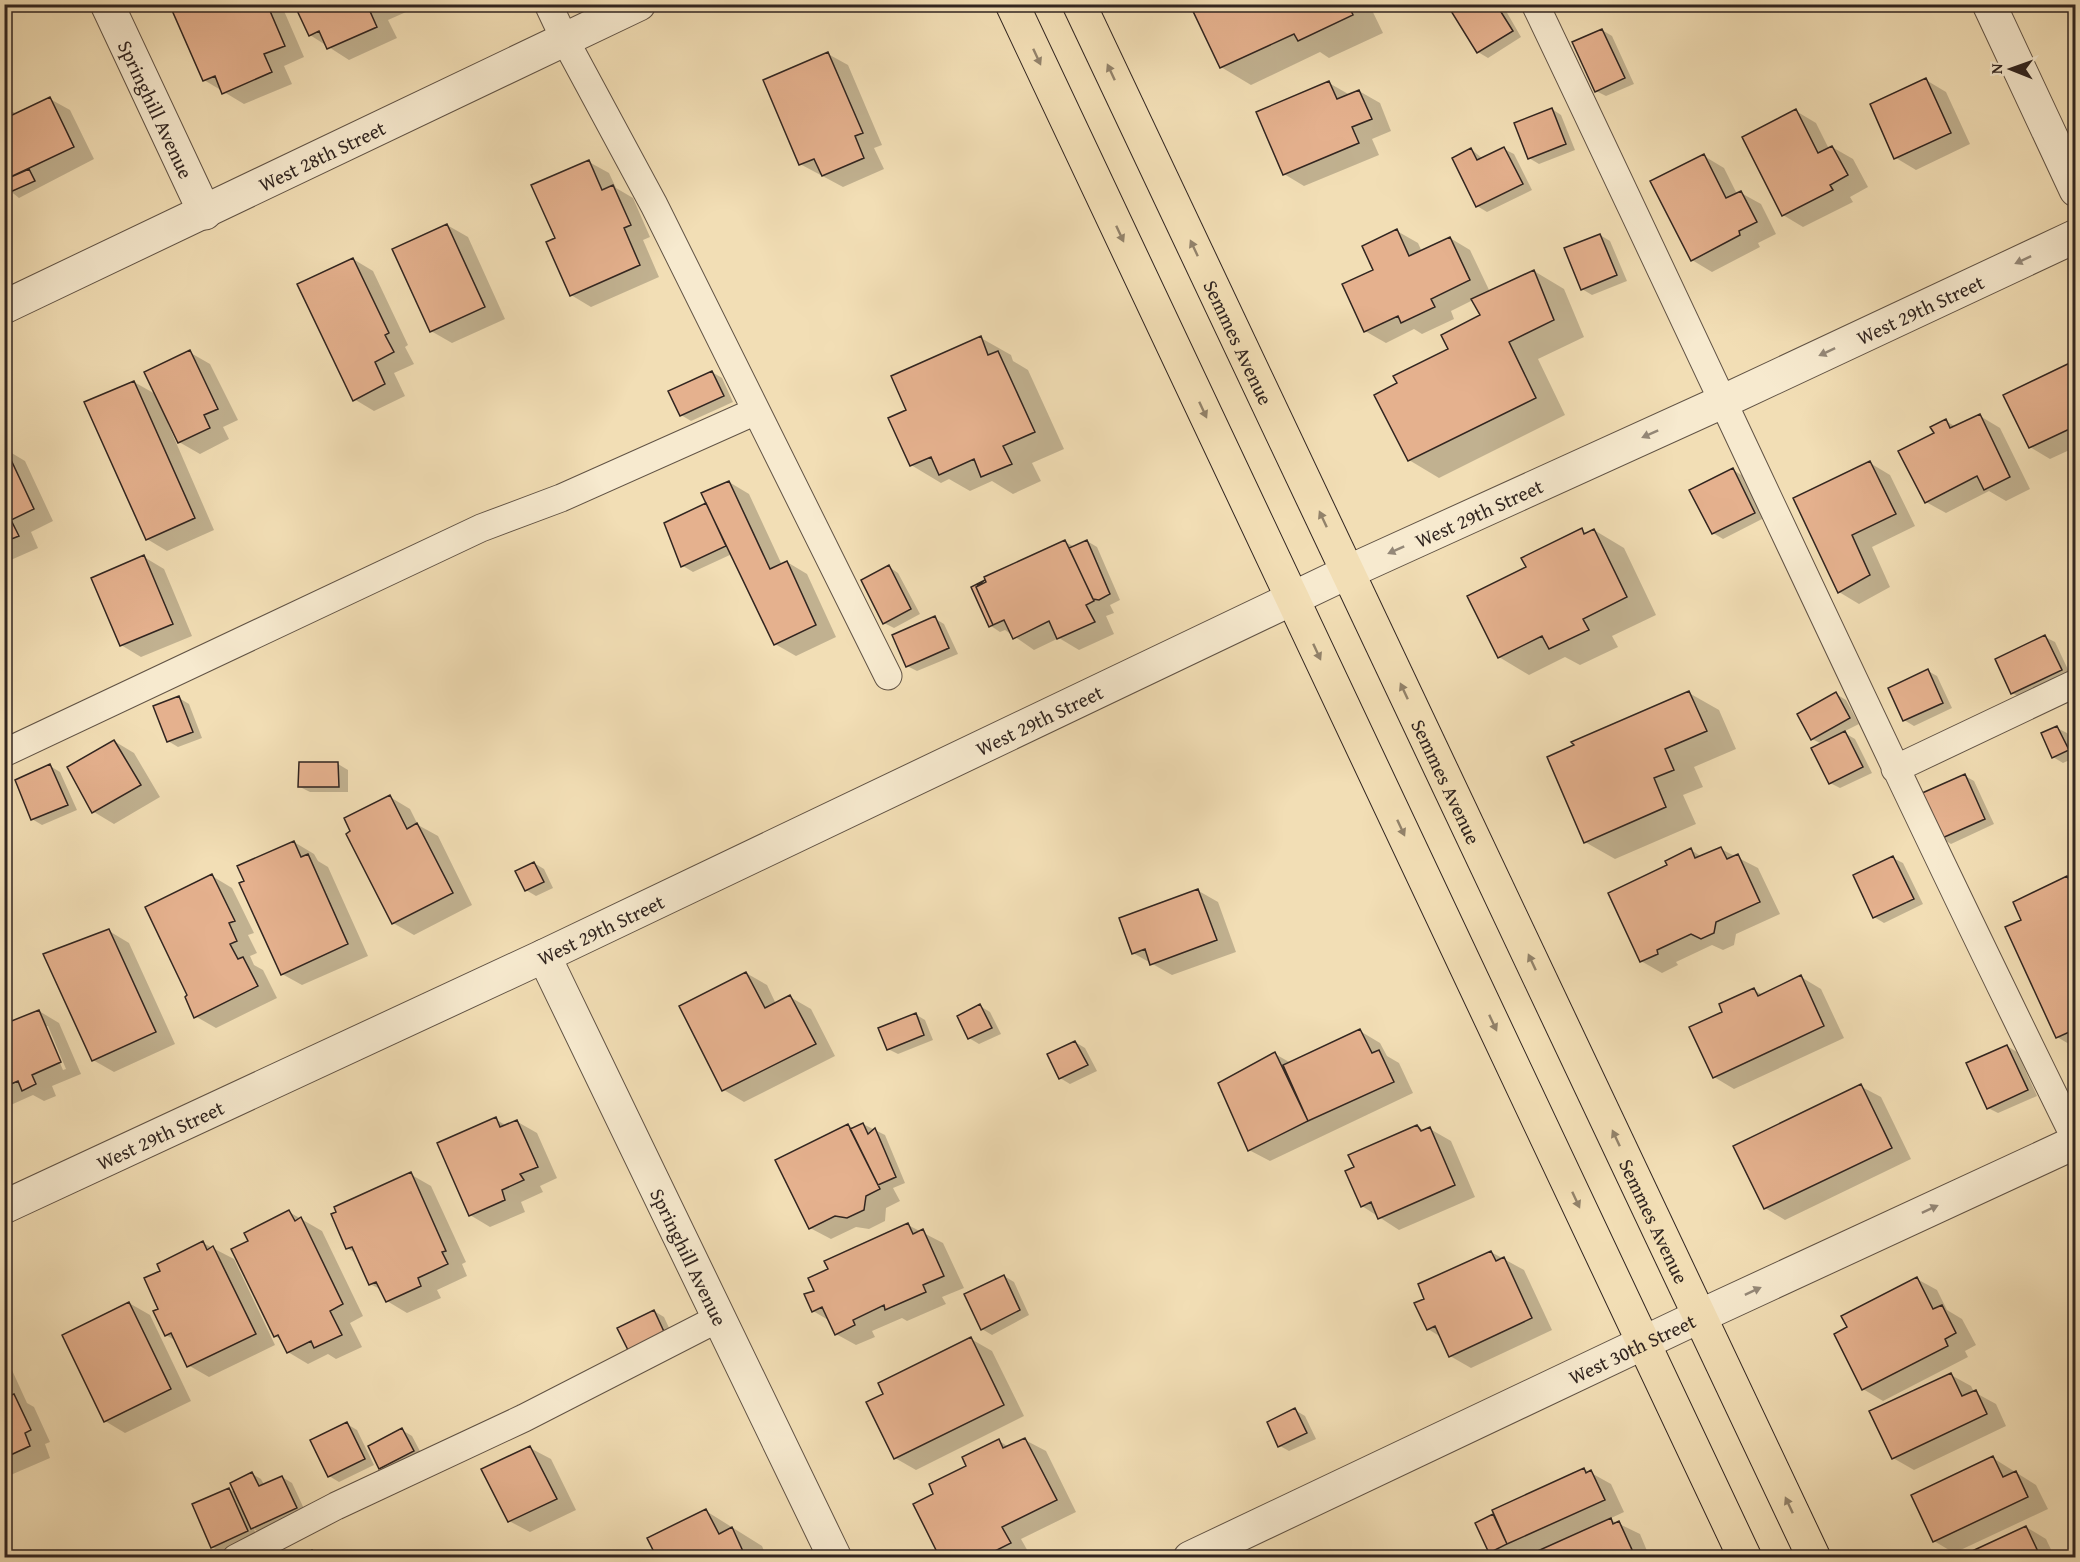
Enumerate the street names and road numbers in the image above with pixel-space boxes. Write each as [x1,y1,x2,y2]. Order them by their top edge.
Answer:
street label: Springhill Avenue [111,35,201,183]
street label: West 28th Street [253,113,390,198]
street label: West 29th Street [1852,267,1988,351]
street label: Semmes Avenue [1197,275,1281,409]
street label: West 29th Street [1410,471,1547,554]
street label: West 29th Street [971,677,1107,762]
street label: Semmes Avenue [1405,714,1489,849]
street label: West 29th Street [532,886,669,972]
street label: West 29th Street [91,1092,229,1177]
street label: Semmes Avenue [1613,1154,1696,1288]
street label: Springhill Avenue [644,1183,735,1330]
street label: West 30th Street [1563,1306,1700,1391]

